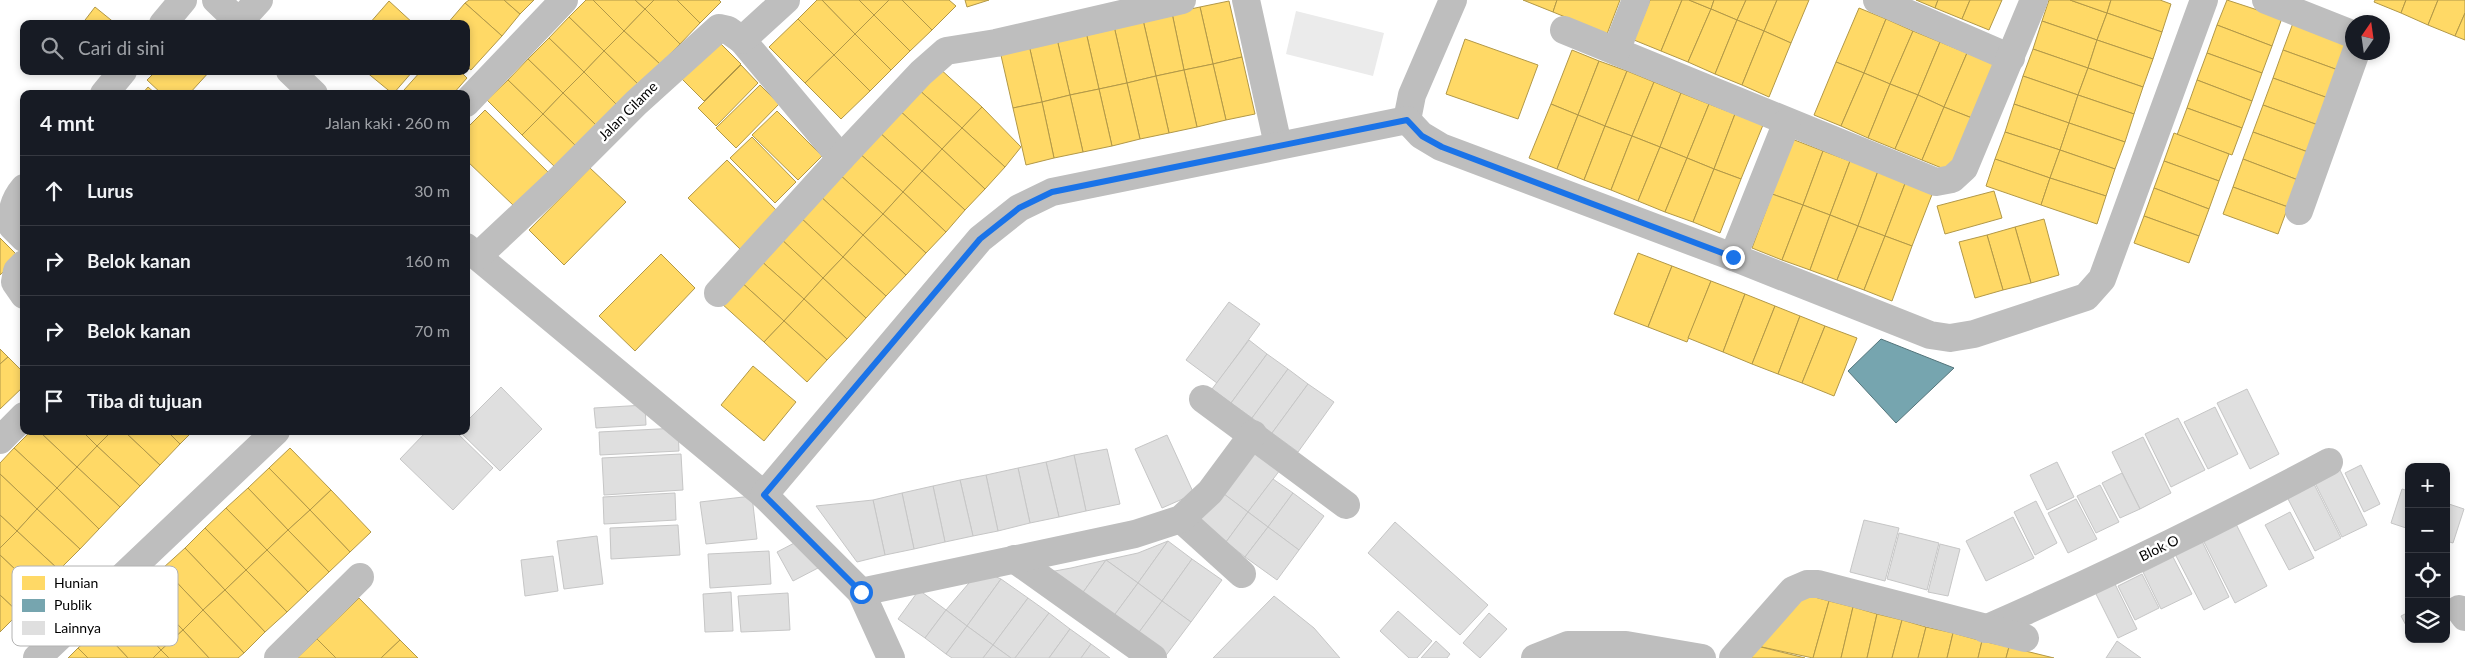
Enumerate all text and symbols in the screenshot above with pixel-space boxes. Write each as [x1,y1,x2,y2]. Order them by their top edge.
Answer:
north arrow [2345,15,2390,60]
search box [20,20,470,75]
icon: search [38,34,66,62]
text: Cari di sini [78,36,165,59]
street label: Jalan Cilame [595,78,661,144]
text: 4 mnt [40,110,94,135]
text: Jalan kaki · 260 m [325,113,450,132]
icon: ahead [40,177,68,205]
text: Lurus [87,179,133,202]
text: 30 m [414,181,450,200]
route end [1722,246,1745,269]
icon: right [40,247,68,275]
text: Belok kanan [87,249,191,272]
text: 160 m [405,251,450,270]
icon: right [40,317,68,345]
text: Belok kanan [87,319,191,342]
text: 70 m [414,321,450,340]
icon: arrive [40,387,68,415]
text: Tiba di tujuan [87,389,202,412]
map controls [2405,463,2450,643]
button: + [2405,463,2450,508]
button: − [2405,508,2450,553]
street label: Blok O [2136,531,2181,564]
button: locate [2405,553,2450,598]
legend [12,566,178,646]
text: Hunian [54,574,98,591]
route start [850,581,873,604]
text: Publik [54,596,93,613]
button: layers [2405,598,2450,643]
text: Lainnya [54,619,101,636]

